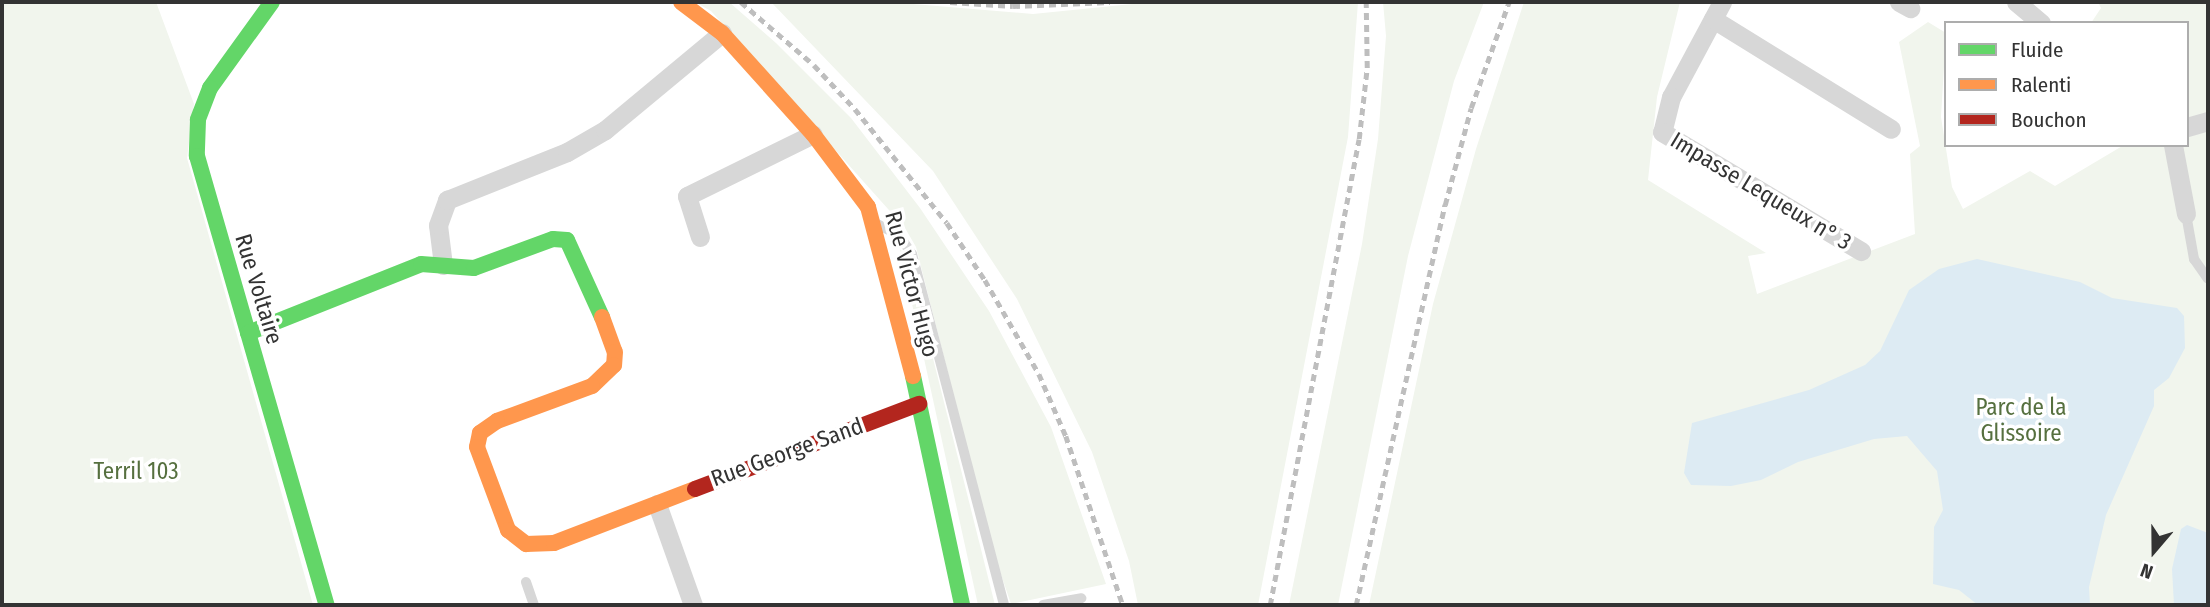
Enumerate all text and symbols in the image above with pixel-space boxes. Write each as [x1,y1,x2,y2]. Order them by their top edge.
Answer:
legend [1944,21,2189,147]
text: Fluide [2011,37,2063,63]
text: Ralenti [2011,72,2071,98]
text: Bouchon [2011,107,2087,133]
street label: Impasse Lequeux n° 3 [1666,126,1856,256]
street label: Rue Victor Hugo [879,208,945,360]
street label: Rue Voltaire [229,231,289,347]
park label: Parc de la Glissoire [1975,393,2067,447]
street label: Rue George Sand [707,412,867,492]
park label: Terril 103 [93,457,179,485]
north arrow [2119,516,2189,586]
text: N [2137,558,2156,584]

